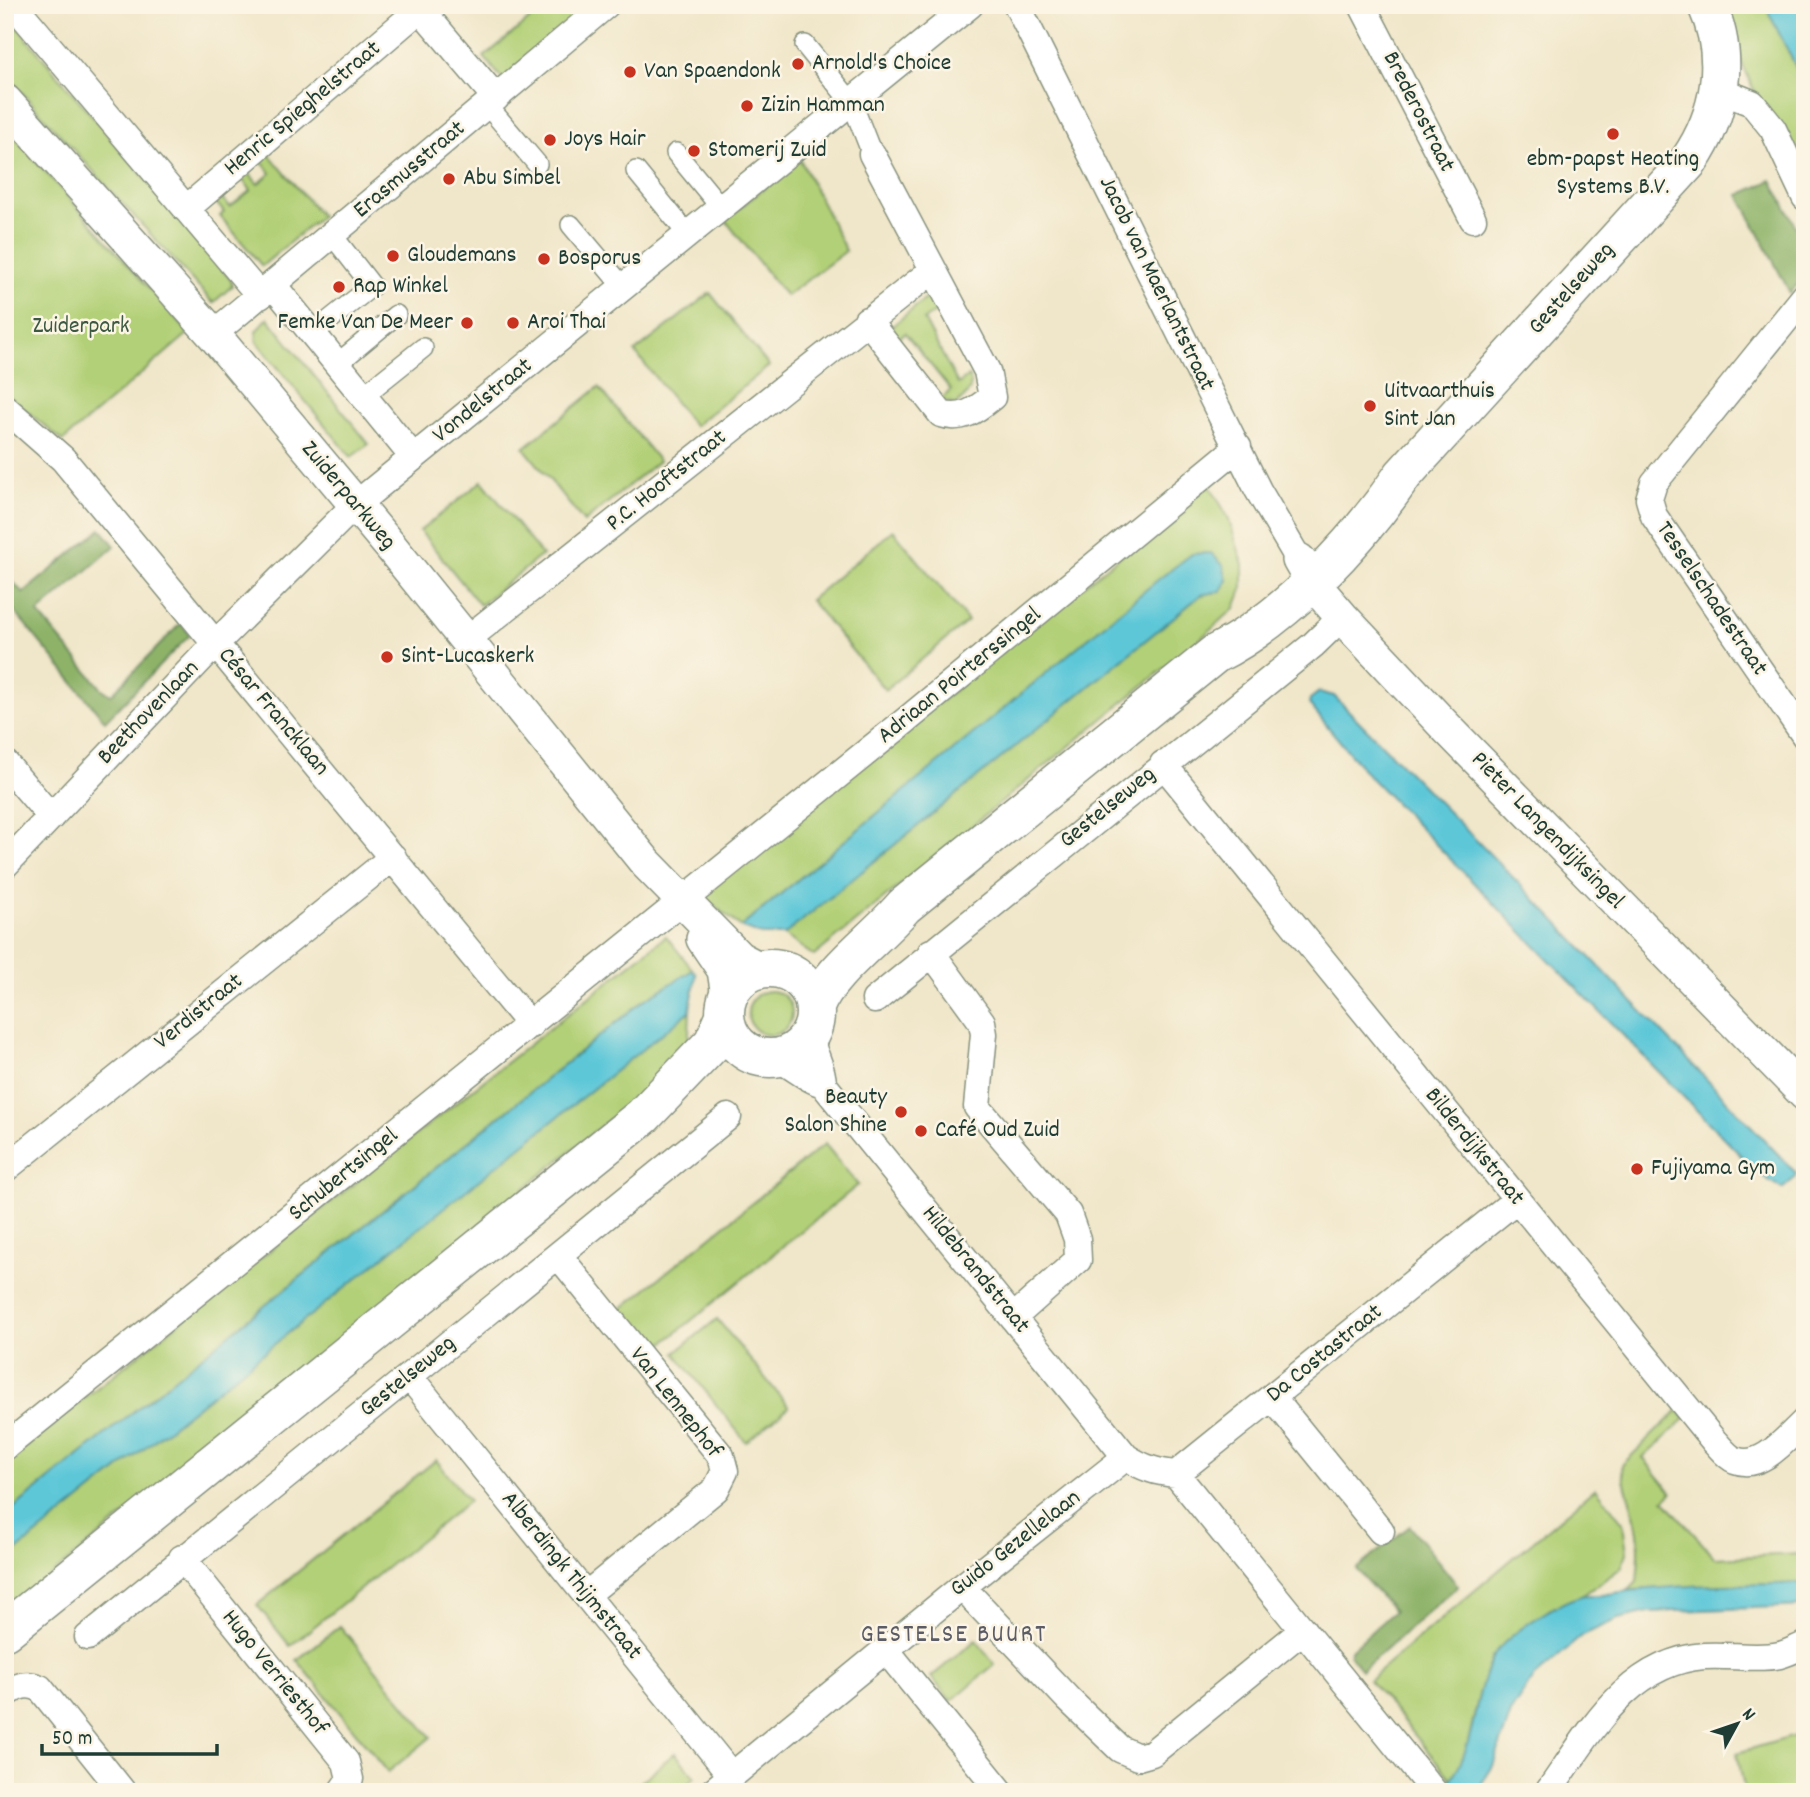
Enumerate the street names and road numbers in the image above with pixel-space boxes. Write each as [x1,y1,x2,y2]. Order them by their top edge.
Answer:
street label: Henric Spieghelstraat [217,33,389,185]
street label: Brederostraat [1373,46,1463,178]
street label: Erasmusstraat [346,113,474,227]
street label: Jacob van Maerlantstraat [1089,171,1223,397]
street label: Gestelseweg [1521,235,1623,343]
street label: Vondelstraat [426,350,540,452]
street label: P.C. Hooftstraat [599,422,735,540]
street label: Zuiderparkweg [292,434,404,558]
street label: Tesselschadestraat [1647,515,1775,683]
street label: Adriaan Poirterssingel [871,599,1050,753]
street label: César Francklaan [209,640,337,784]
street label: Beethovenlaan [90,653,208,773]
street label: Pieter Langendijksingel [1462,744,1632,918]
street label: Gestelseweg [1053,759,1163,857]
street label: Verdistraat [147,965,251,1059]
street label: Bilderdijkstraat [1416,1081,1532,1213]
street label: Schubertsingel [282,1120,406,1230]
street label: Hildebrandstraat [913,1199,1037,1342]
street label: Da Costastraat [1259,1296,1391,1412]
street label: Gestelseweg [353,1328,463,1426]
street label: Van Lennephof [620,1340,730,1467]
street label: Guido Gezellelaan [943,1482,1089,1606]
street label: Alberdingk Thijmstraat [492,1484,650,1668]
street label: Hugo Verriesthof [213,1603,336,1744]

